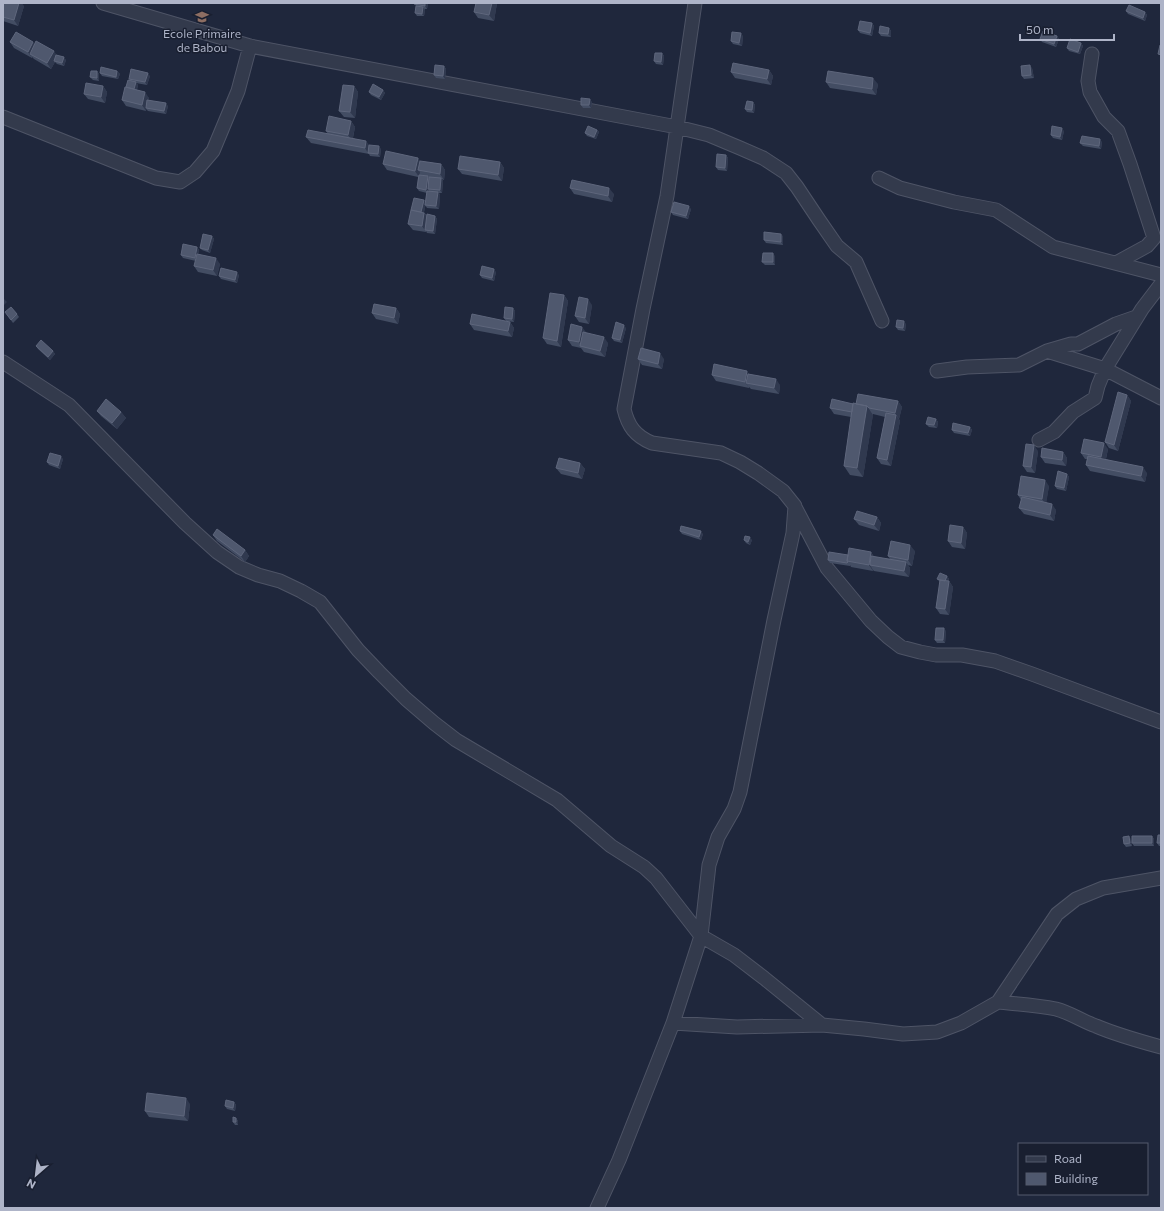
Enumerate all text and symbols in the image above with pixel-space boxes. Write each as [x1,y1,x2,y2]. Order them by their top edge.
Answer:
school or university icon: Ecole Primaire de Babou [194,9,210,25]
scale bar [1020,16,1114,42]
text: 50 m [1026,22,1054,36]
place label: Ecole Primaire de Babou [163,26,241,54]
legend [1018,1143,1148,1195]
text: Road [1054,1151,1082,1165]
north arrow [16,1155,56,1195]
text: Building [1054,1171,1098,1185]
text: N [24,1177,38,1192]

